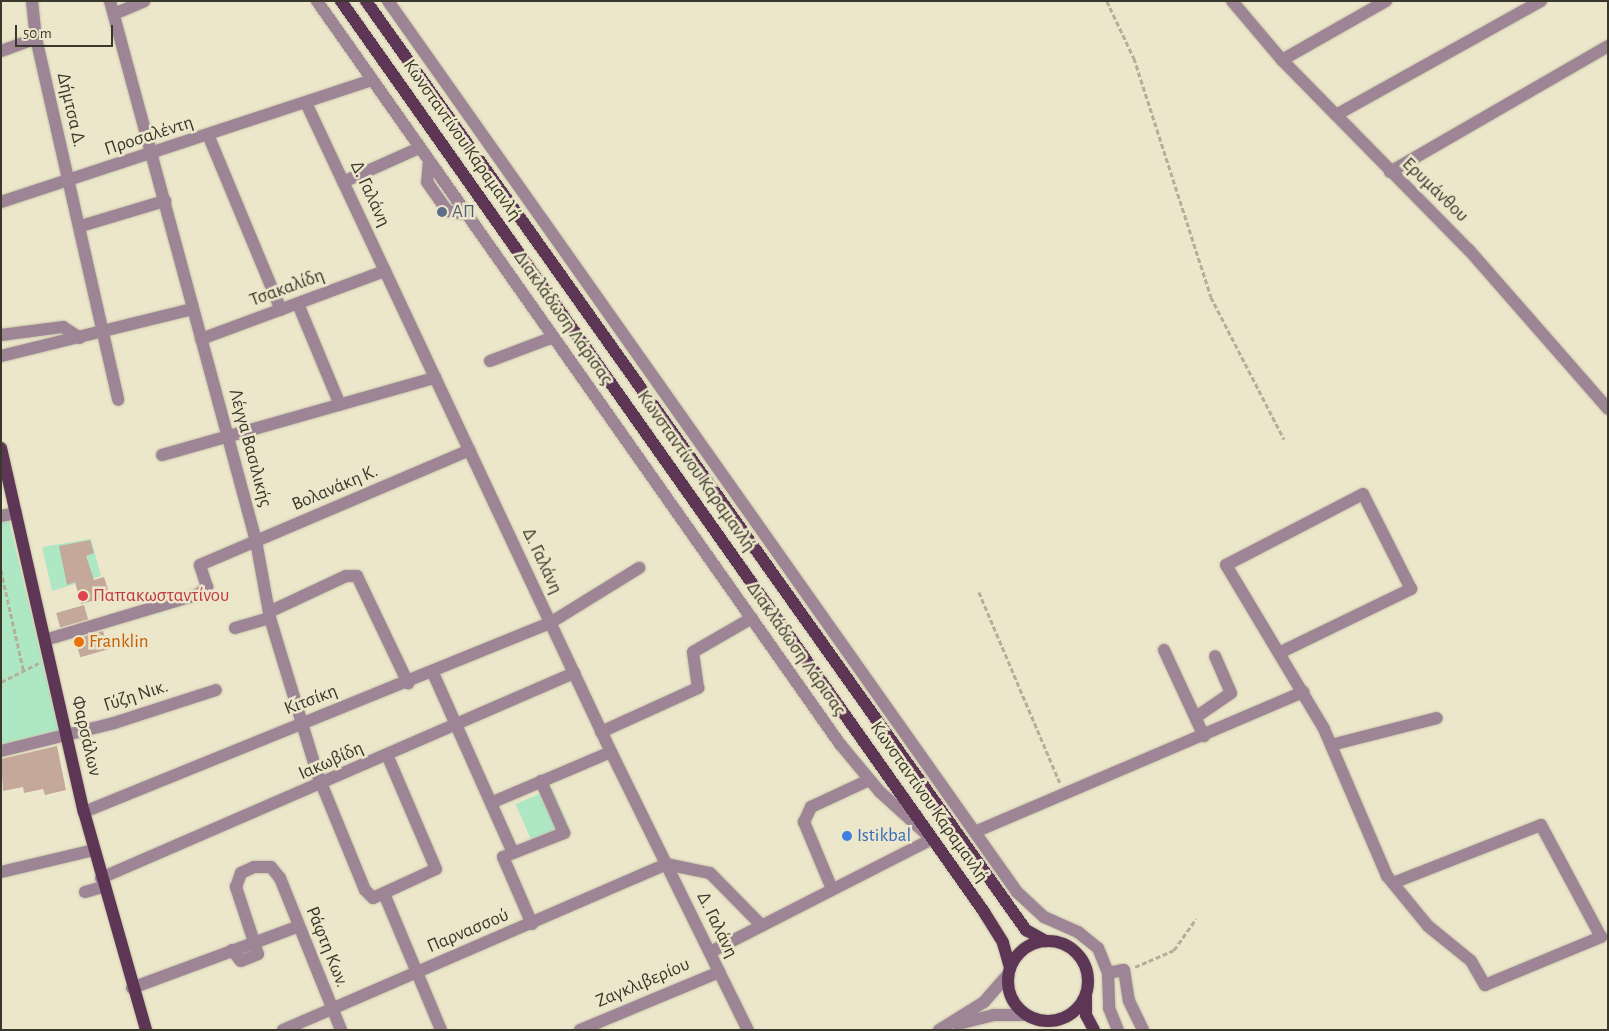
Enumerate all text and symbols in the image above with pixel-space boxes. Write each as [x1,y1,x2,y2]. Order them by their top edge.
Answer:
scale bar [18,15,115,47]
text: 50 m [23,26,52,41]
street label: Κωνσταντίνου Καραμανλή [398,55,526,225]
street label: Δήμτσα Δ. [51,70,91,150]
street label: Προσαλέντη [102,111,196,161]
street label: Ερυμάνθου [1397,153,1473,227]
street label: Δ. Γαλάνη [345,157,395,231]
place label: ΑΠ [452,201,475,223]
marker: ΑΠ [436,206,448,218]
street label: Διακλάδωση Λάρισας [508,247,618,389]
street label: Τσακαλίδη [247,264,327,312]
street label: Λέγγα Βασιλικής [223,386,277,510]
street label: Κωνσταντίνου Καραμανλή [632,386,760,556]
street label: Βολανάκη Κ. [289,460,381,516]
street label: Δ. Γαλάνη [517,524,567,598]
street label: Διακλάδωση Λάρισας [741,578,851,720]
place label: Παπακωσταντίνου [93,585,229,607]
marker: Παπακωσταντίνου [77,590,89,602]
place label: Franklin [89,631,149,653]
marker: Franklin [73,636,85,648]
street label: Γύζη Νικ. [101,675,171,717]
street label: Κιτσίκη [281,679,341,721]
street label: Φαρσάλων [66,693,106,779]
street label: Κωνσταντίνου Καραμανλή [865,717,993,887]
street label: Ιακωβίδη [295,737,367,785]
place label: Istikbal [857,825,911,847]
marker: Istikbal [841,830,853,842]
street label: Δ. Γαλάνη [691,888,743,962]
street label: Ράφτη Κων. [301,903,353,991]
street label: Παρνασσού [424,904,512,958]
street label: Ζαγκλιβερίου [593,953,693,1013]

